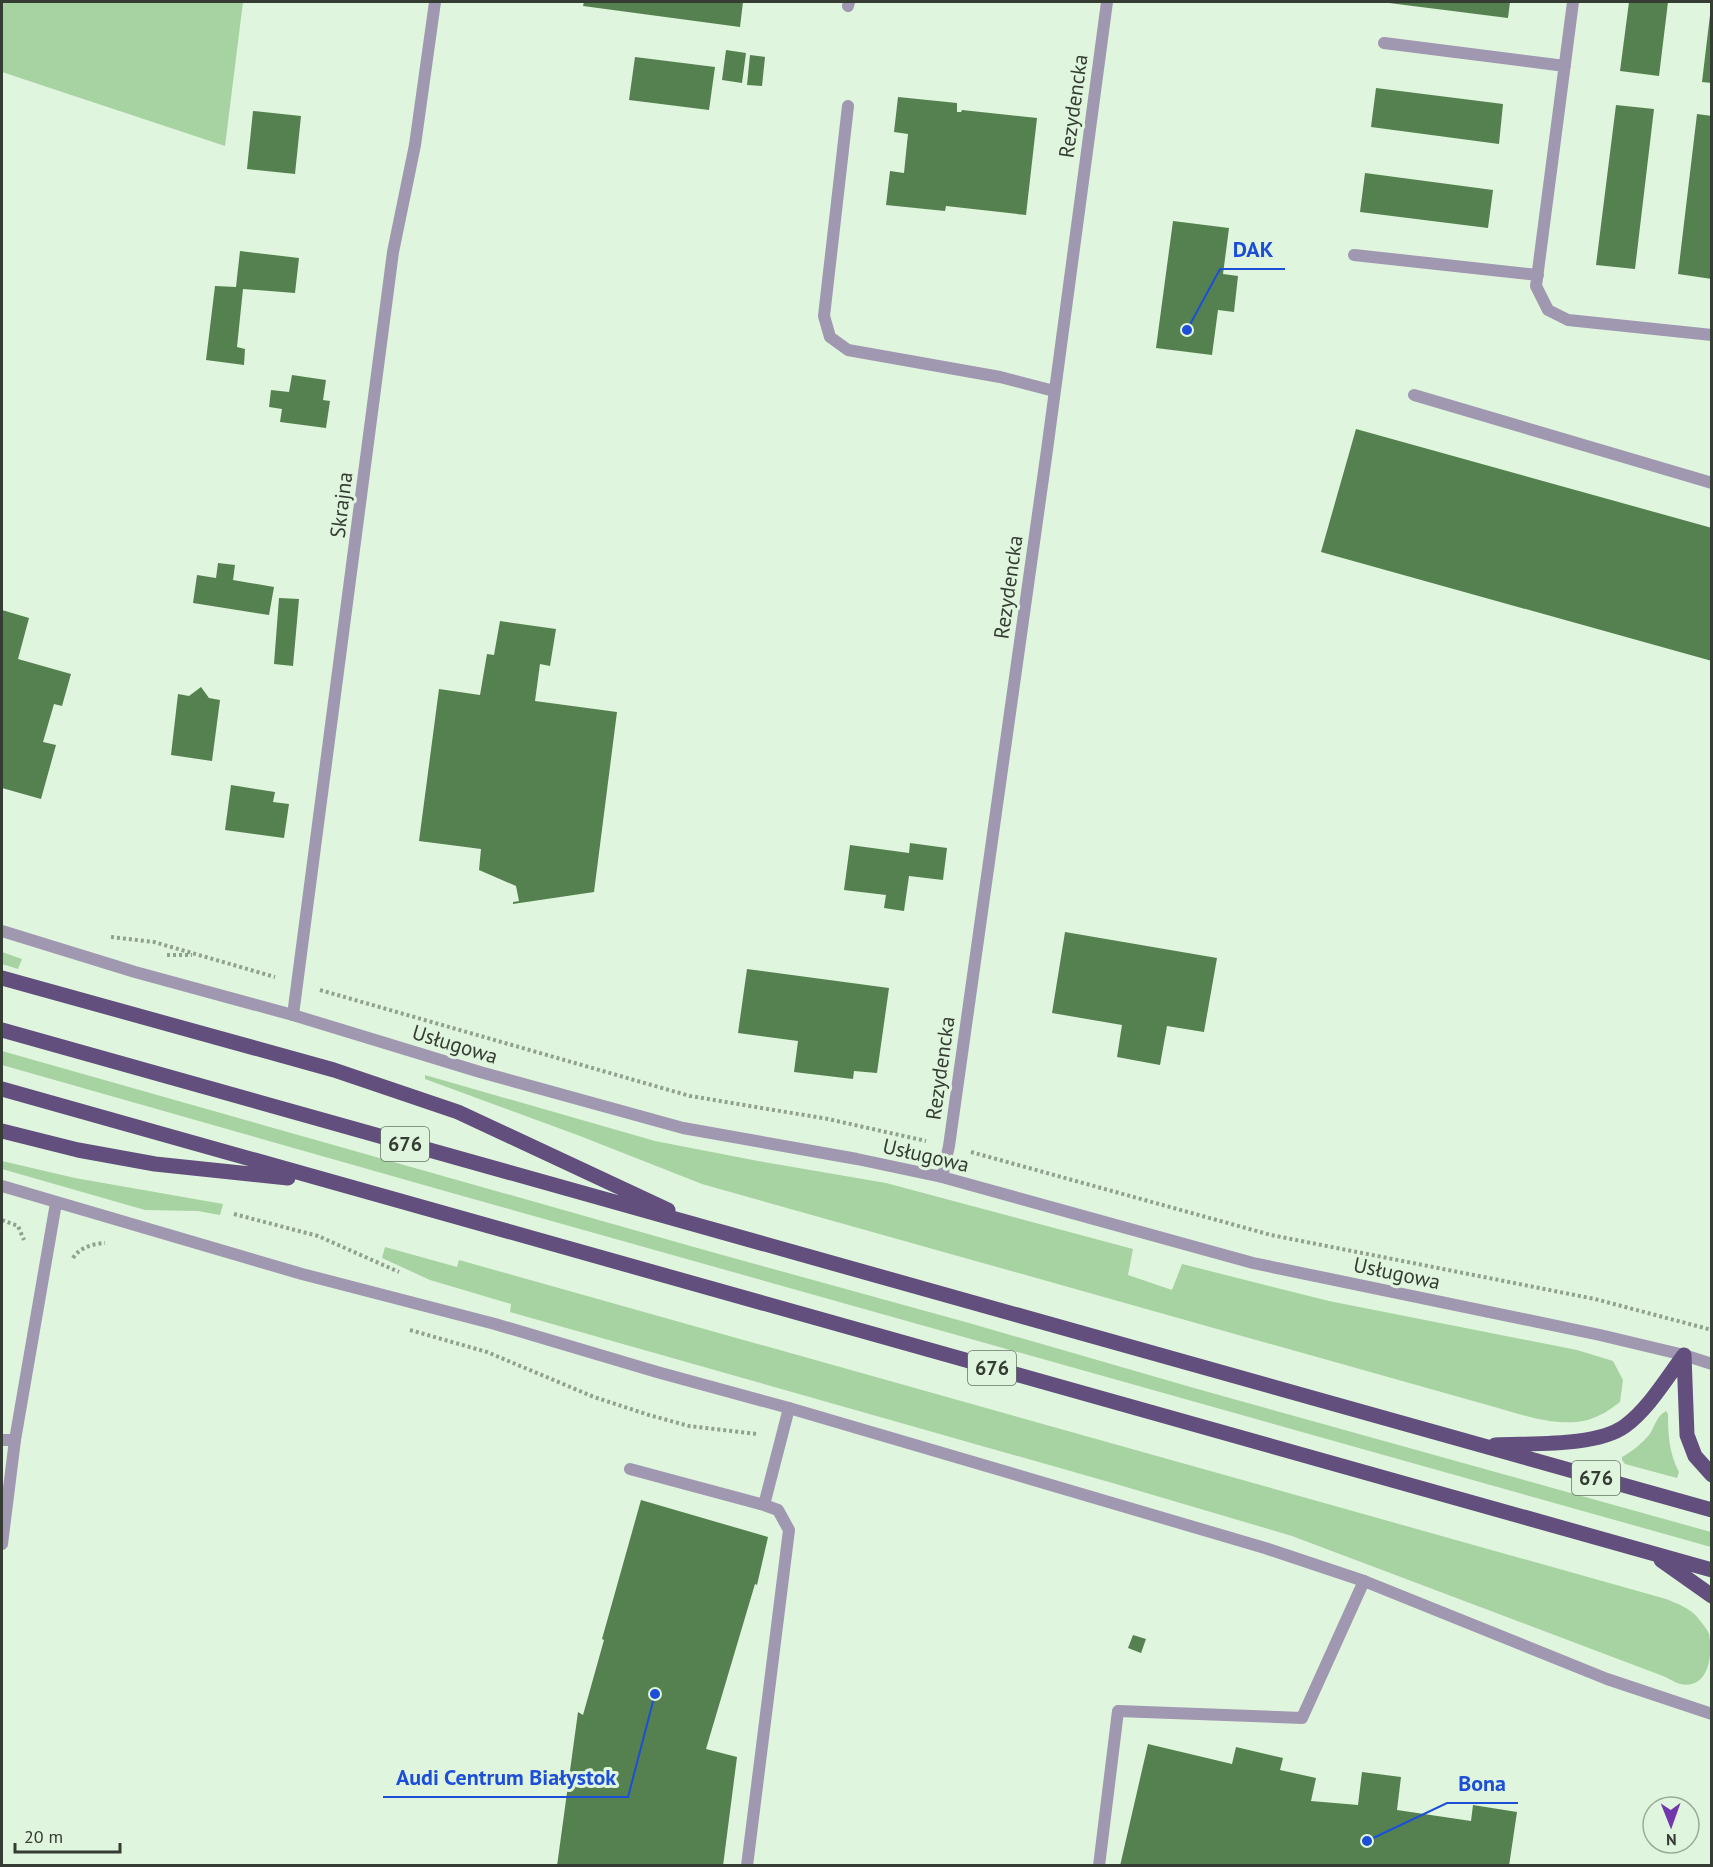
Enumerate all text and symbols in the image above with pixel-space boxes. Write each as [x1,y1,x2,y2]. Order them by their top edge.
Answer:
street label: Rezydencka [1052,52,1094,160]
callout: DAK [1220,229,1285,269]
text: DAK [1233,235,1274,263]
street label: Skrajna [324,470,358,540]
street label: Rezydencka [987,533,1029,641]
street label: Rezydencka [919,1014,961,1122]
street label: Usługowa [409,1018,501,1070]
road number: 676 [381,1127,429,1161]
street label: Usługowa [880,1132,972,1178]
street label: Usługowa [1351,1251,1443,1295]
road number: 676 [968,1351,1016,1385]
road number: 676 [1572,1461,1620,1495]
callout: Audi Centrum Białystok [383,1757,628,1797]
text: Audi Centrum Białystok [396,1763,616,1791]
callout: Bona [1447,1763,1518,1803]
text: Bona [1458,1769,1506,1797]
north arrow [1641,1795,1701,1855]
scale bar [15,1816,120,1854]
text: 20 m [24,1825,63,1848]
text: N [1666,1830,1677,1850]

